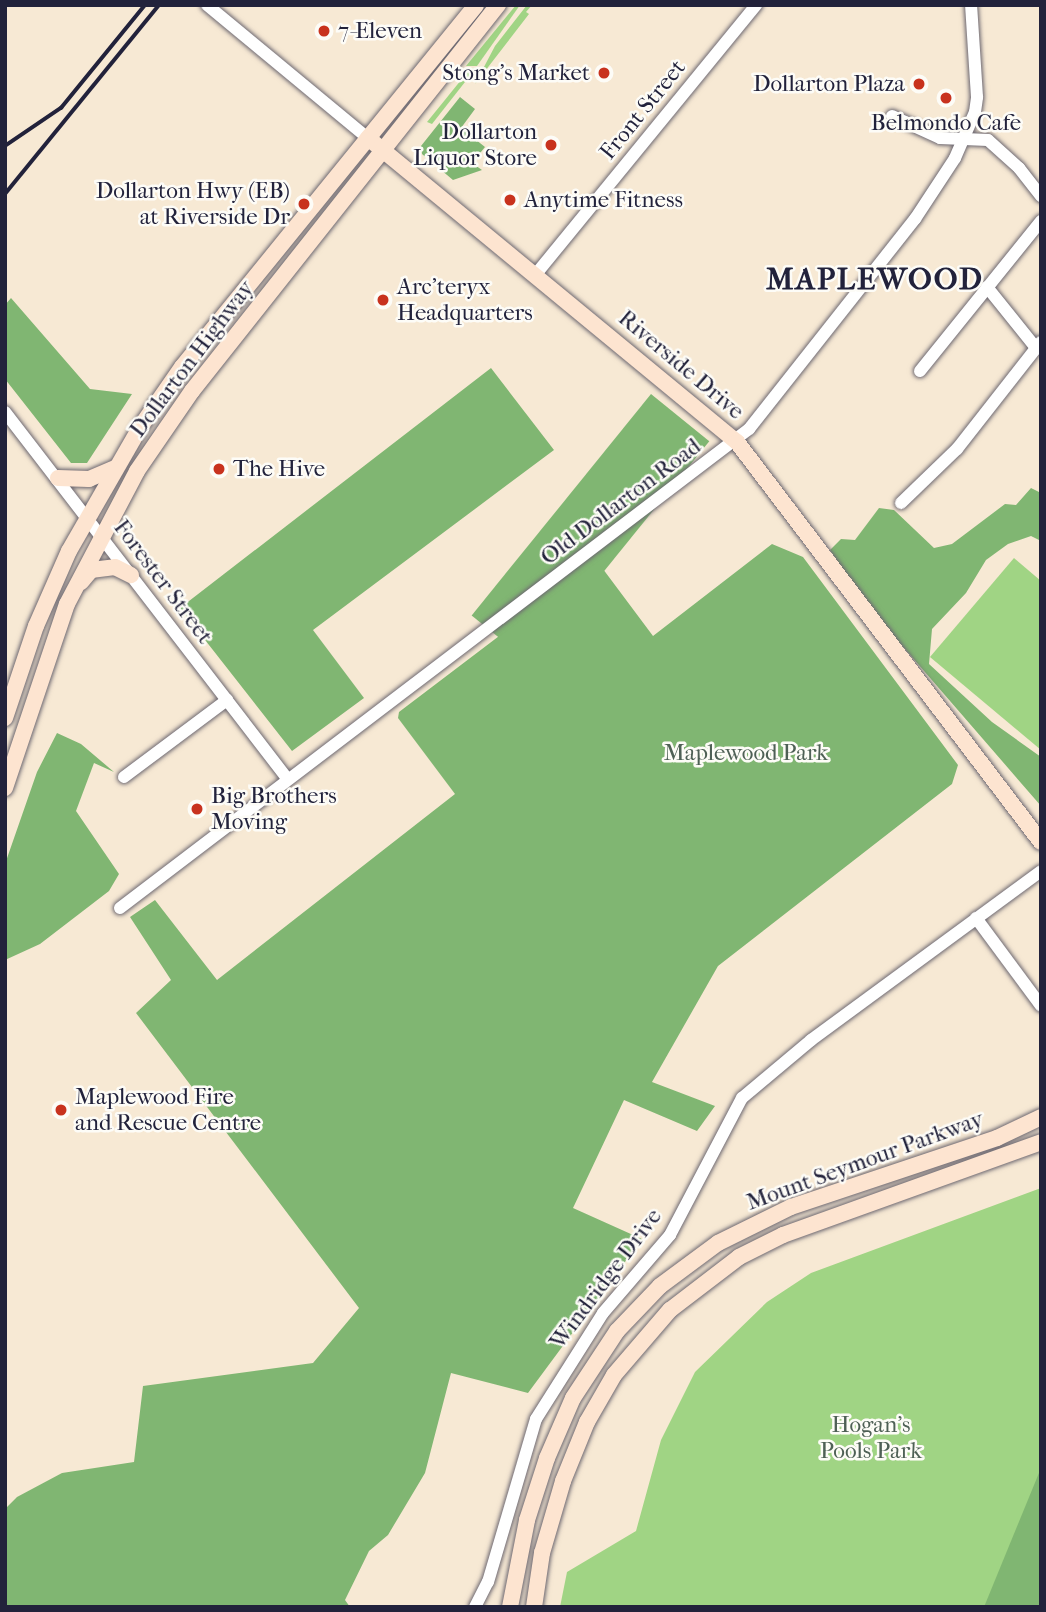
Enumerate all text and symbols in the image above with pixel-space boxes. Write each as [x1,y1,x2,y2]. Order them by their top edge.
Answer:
place label: 7-Eleven [338,17,422,45]
marker: 7-Eleven [316,23,332,39]
street label: Front Street [594,54,692,166]
place label: Stong's Market [442,59,590,87]
marker: Stong's Market [596,65,612,81]
place label: Dollarton Plaza [753,70,905,98]
marker: Dollarton Plaza [911,76,927,92]
marker: Belmondo Cafe [938,90,954,106]
place label: Belmondo Cafe [871,109,1021,137]
place label: Dollarton Liquor Store [413,118,537,172]
marker: Dollarton Liquor Store [543,137,559,153]
place label: Dollarton Hwy (EB) at Riverside Dr [96,177,290,231]
place label: Anytime Fitness [524,186,683,214]
marker: Anytime Fitness [502,192,518,208]
marker: Dollarton Hwy (EB) at Riverside Dr [296,196,312,212]
district label: MAPLEWOOD [767,262,983,298]
place label: Arc'teryx Headquarters [397,273,533,327]
street label: Dollarton Highway [124,275,260,443]
marker: Arc'teryx Headquarters [375,292,391,308]
street label: Riverside Drive [613,304,749,426]
street label: Old Dollarton Road [535,433,707,571]
place label: The Hive [233,455,325,483]
marker: The Hive [211,461,227,477]
street label: Forester Street [107,514,219,650]
park label: Maplewood Park [664,739,828,767]
place label: Big Brothers Moving [211,782,337,836]
marker: Big Brothers Moving [189,801,205,817]
place label: Maplewood Fire and Rescue Centre [75,1083,261,1137]
marker: Maplewood Fire and Rescue Centre [53,1102,69,1118]
street label: Mount Seymour Parkway [743,1105,987,1217]
street label: Windridge Drive [544,1203,668,1355]
park label: Hogan's Pools Park [820,1411,922,1465]

